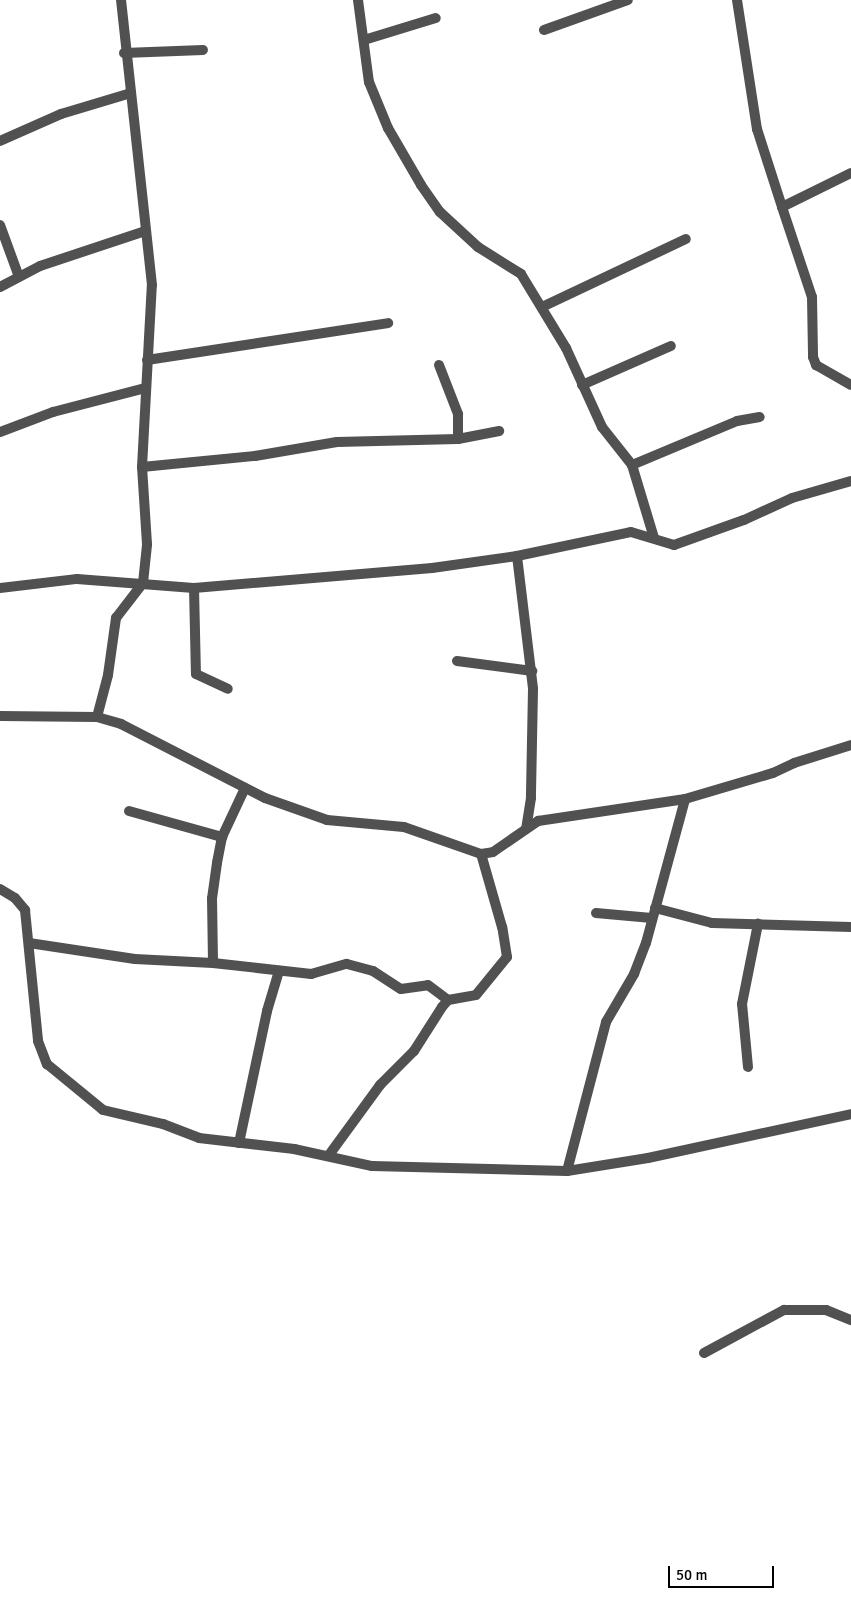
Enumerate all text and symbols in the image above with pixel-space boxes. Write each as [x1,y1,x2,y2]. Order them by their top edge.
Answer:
scale bar [671,1556,777,1588]
text: 50 m [676,1566,707,1584]

